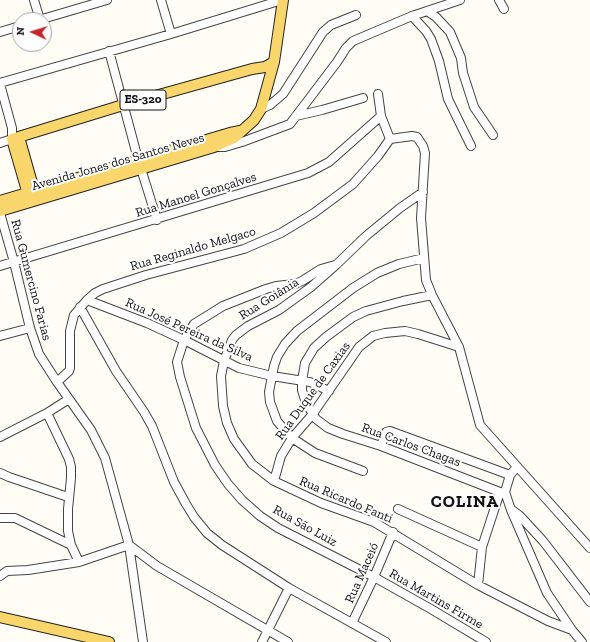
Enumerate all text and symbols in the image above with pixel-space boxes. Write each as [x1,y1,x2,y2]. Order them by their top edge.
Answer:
north arrow [12,12,52,52]
text: N [14,27,27,36]
road number: ES-320 [120,90,166,110]
street label: Avenida Jones dos Santos Neves [30,130,206,194]
street label: Rua Manoel Gonçalves [134,169,258,221]
street label: Rua Gumercino Farias [7,218,55,342]
street label: Rua Reginaldo Melgaco [128,224,258,274]
street label: Rua Goiânia [236,275,302,323]
street label: Rua José Pereira da Silva [123,295,255,365]
street label: Rua Duque de Caxias [272,339,354,443]
street label: Rua Carlos Chagas [359,420,463,470]
street label: Rua Ricardo Fanti [297,473,395,527]
district label: COLINA [431,492,499,512]
street label: Rua São Luiz [270,502,340,550]
street label: Rua Maceió [342,540,382,606]
street label: Rua Martins Firme [386,566,486,632]

